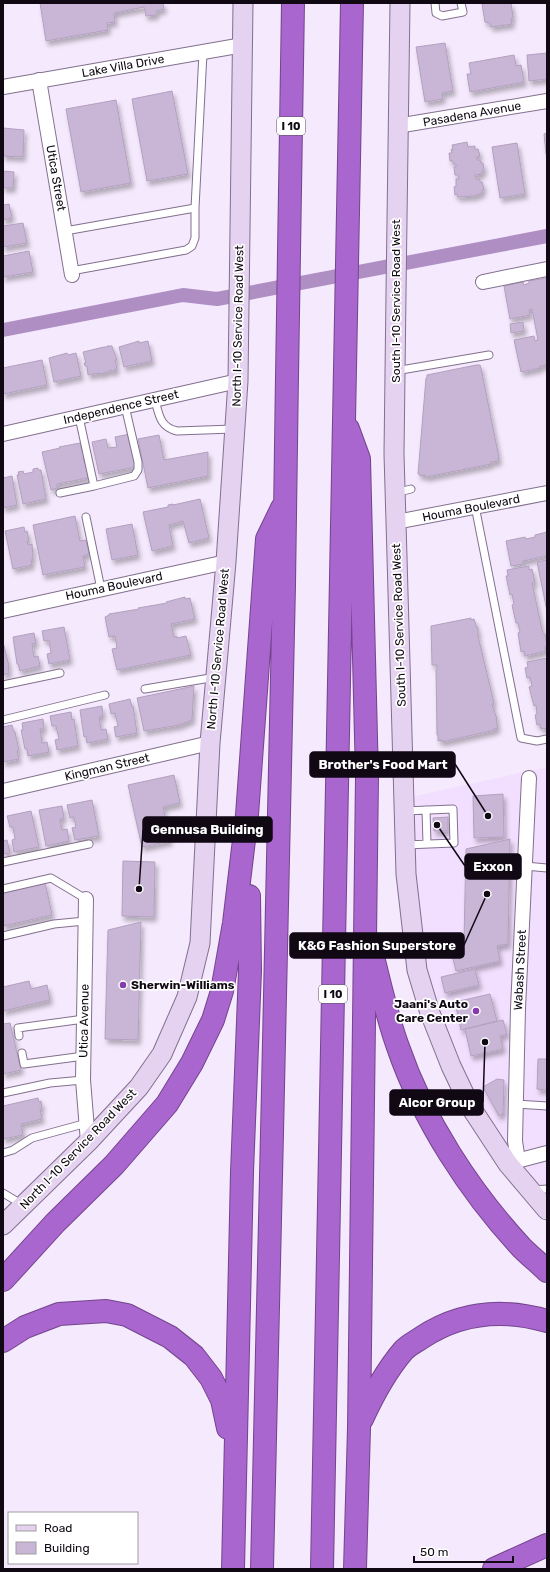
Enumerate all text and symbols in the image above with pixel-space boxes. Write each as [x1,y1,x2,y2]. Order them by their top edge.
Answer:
street label: Lake Villa Drive [81,52,166,80]
street label: Pasadena Avenue [422,98,522,130]
road number: I 10 [277,117,305,135]
street label: Utica Street [43,144,69,212]
street label: South I-10 Service Road West [389,219,403,383]
street label: North I-10 Service Road West [230,245,246,407]
street label: Independence Street [62,387,180,427]
street label: Houma Boulevard [421,492,521,524]
street label: South I-10 Service Road West [389,543,409,707]
street label: North I-10 Service Road West [204,568,232,730]
street label: Houma Boulevard [64,569,164,603]
street label: Kingman Street [63,750,151,784]
callout: Brother's Food Mart [310,752,455,777]
text: Brother's Food Mart [318,757,448,772]
callout: Gennusa Building [143,817,272,842]
text: Gennusa Building [150,822,264,837]
callout: Exxon [465,854,521,879]
text: Exxon [473,859,513,874]
street label: Wabash Street [511,929,529,1011]
callout: K&G Fashion Superstore [290,933,464,958]
text: K&G Fashion Superstore [298,938,456,953]
place label: Sherwin-Williams [131,978,235,992]
marker: Sherwin-Williams [118,980,128,990]
street label: Utica Avenue [76,984,92,1058]
road number: I 10 [319,985,347,1003]
place label: Jaani's Auto Care Center [394,997,469,1025]
marker: Jaani's Auto Care Center [471,1006,481,1016]
street label: North I-10 Service Road West [17,1086,139,1212]
callout: Alcor Group [390,1090,483,1115]
text: Alcor Group [399,1095,475,1110]
legend [8,1512,138,1564]
text: Road [44,1521,72,1535]
scale bar [414,1538,513,1564]
text: Building [44,1541,90,1555]
text: 50 m [420,1545,448,1559]

